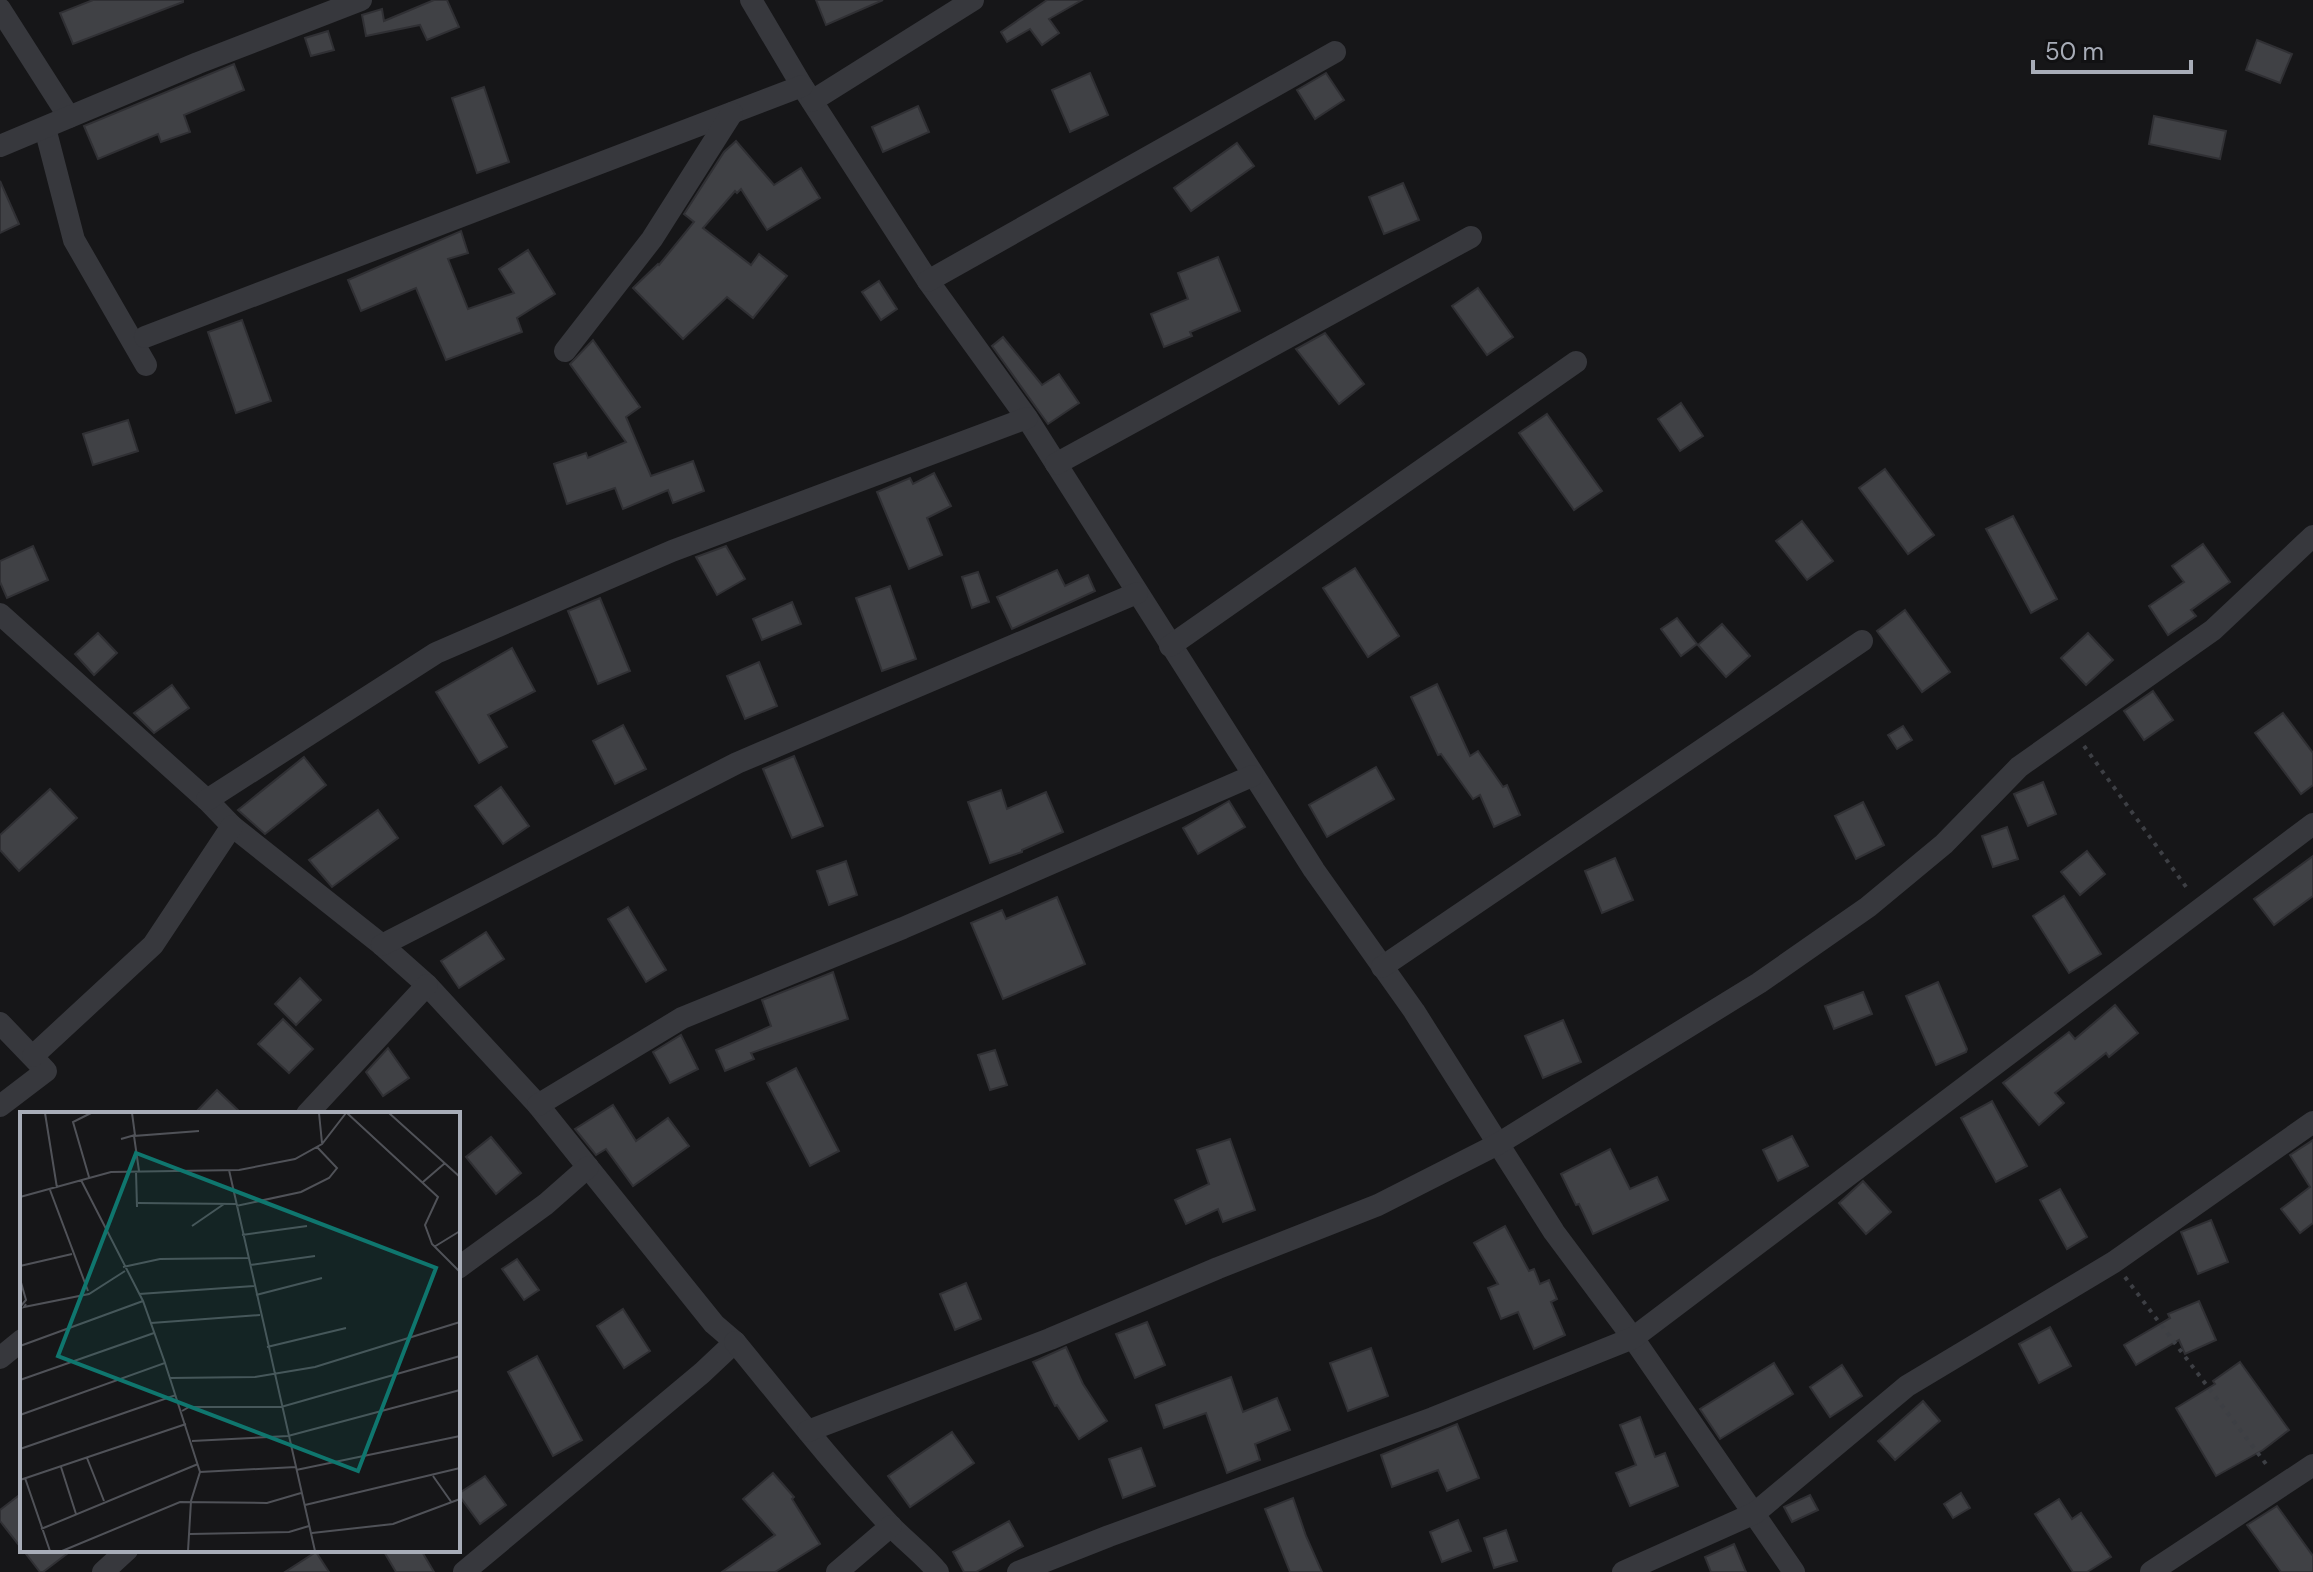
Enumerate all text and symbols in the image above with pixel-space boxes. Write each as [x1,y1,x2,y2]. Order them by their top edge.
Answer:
scale bar [2033,24,2191,74]
text: 50 m [2045,36,2104,67]
inset map [20,1112,460,1552]

